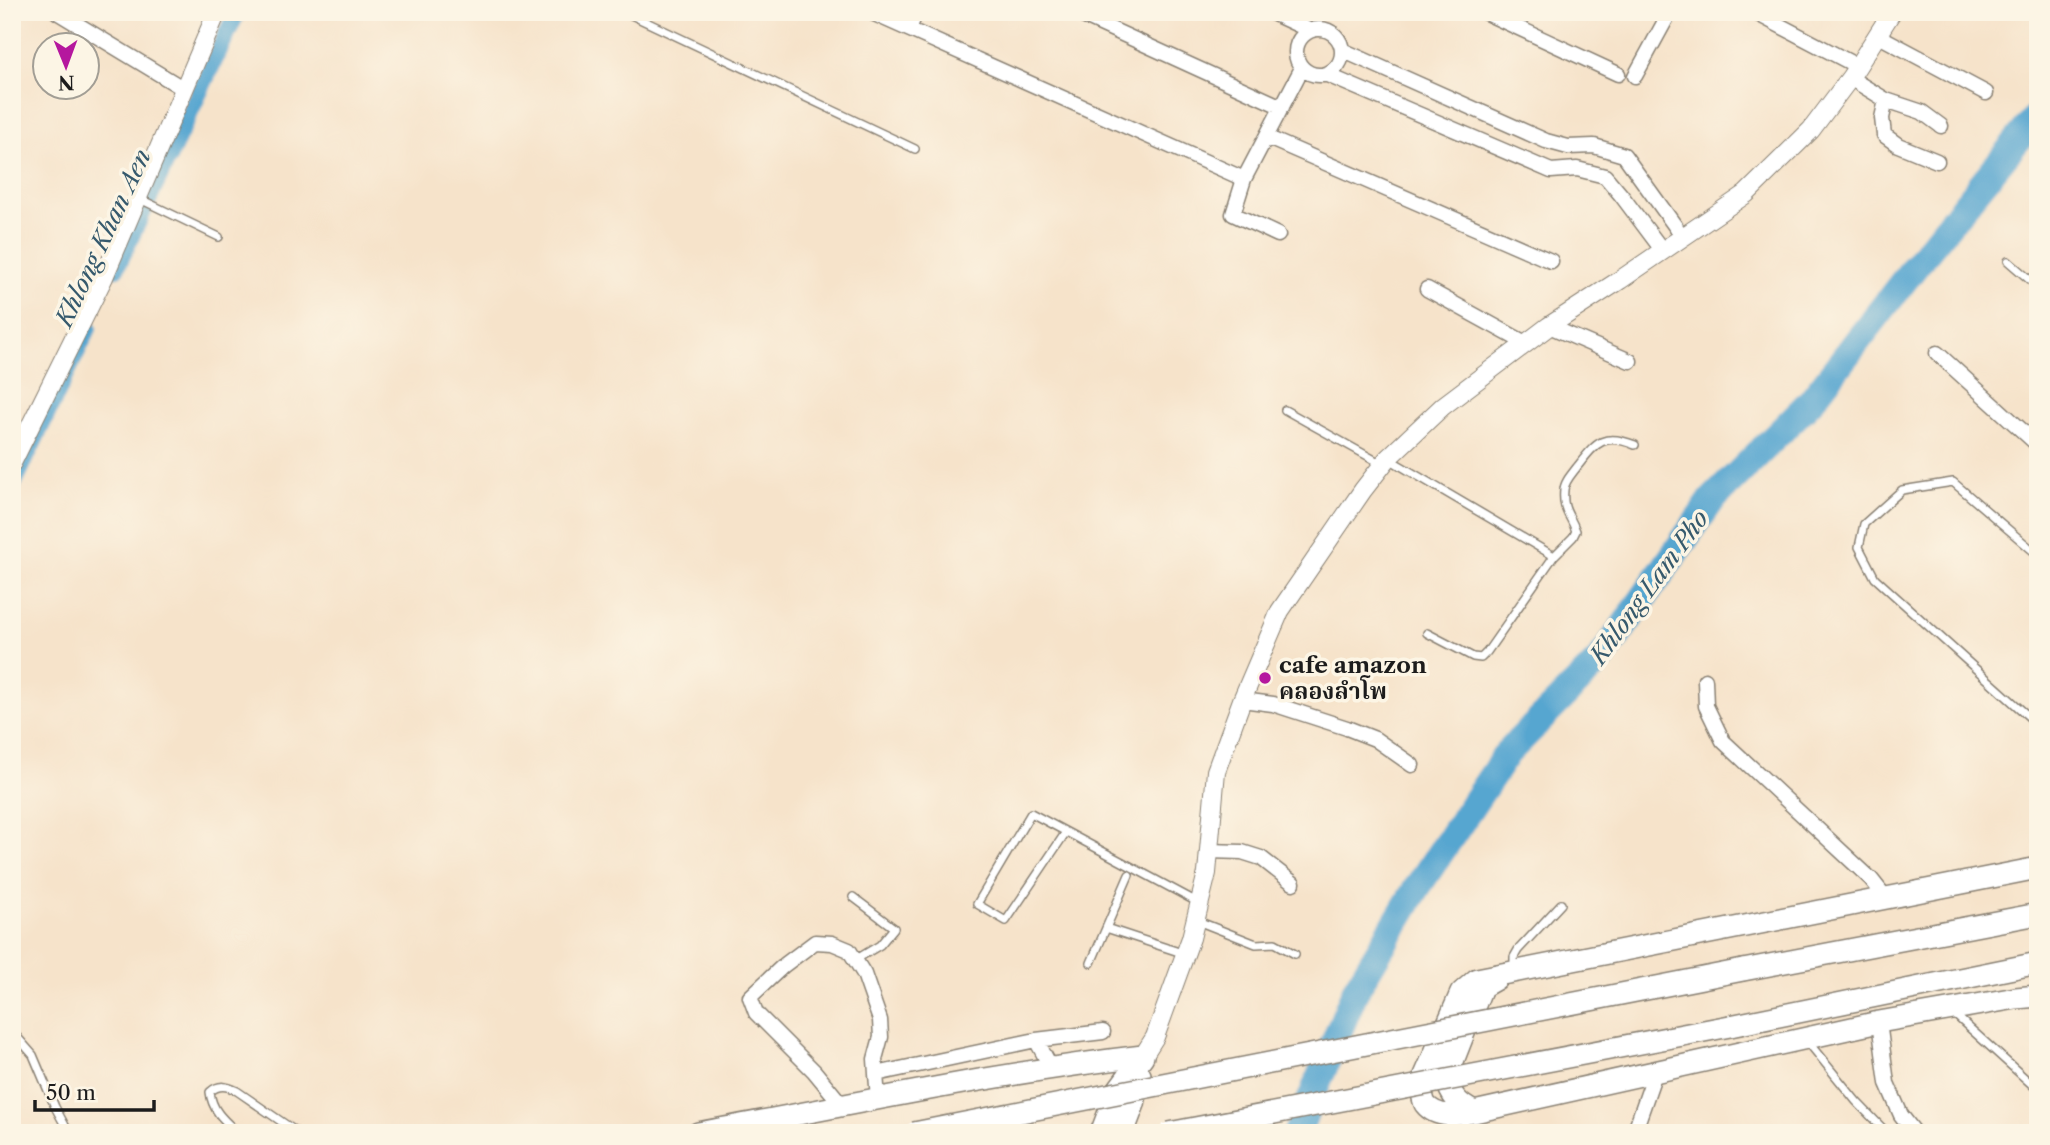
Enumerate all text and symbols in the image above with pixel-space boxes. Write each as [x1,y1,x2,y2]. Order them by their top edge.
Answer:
north arrow [32,32,102,102]
text: N [58,71,75,94]
water label: Khlong Khan Aen [48,145,157,333]
water label: Khlong Lam Pho [1582,504,1714,671]
place label: cafe amazon คลองลำโพ [1279,651,1427,705]
marker: cafe amazon คลองลำโพ [1257,670,1273,686]
scale bar [35,1068,154,1112]
text: 50 m [46,1080,96,1105]

